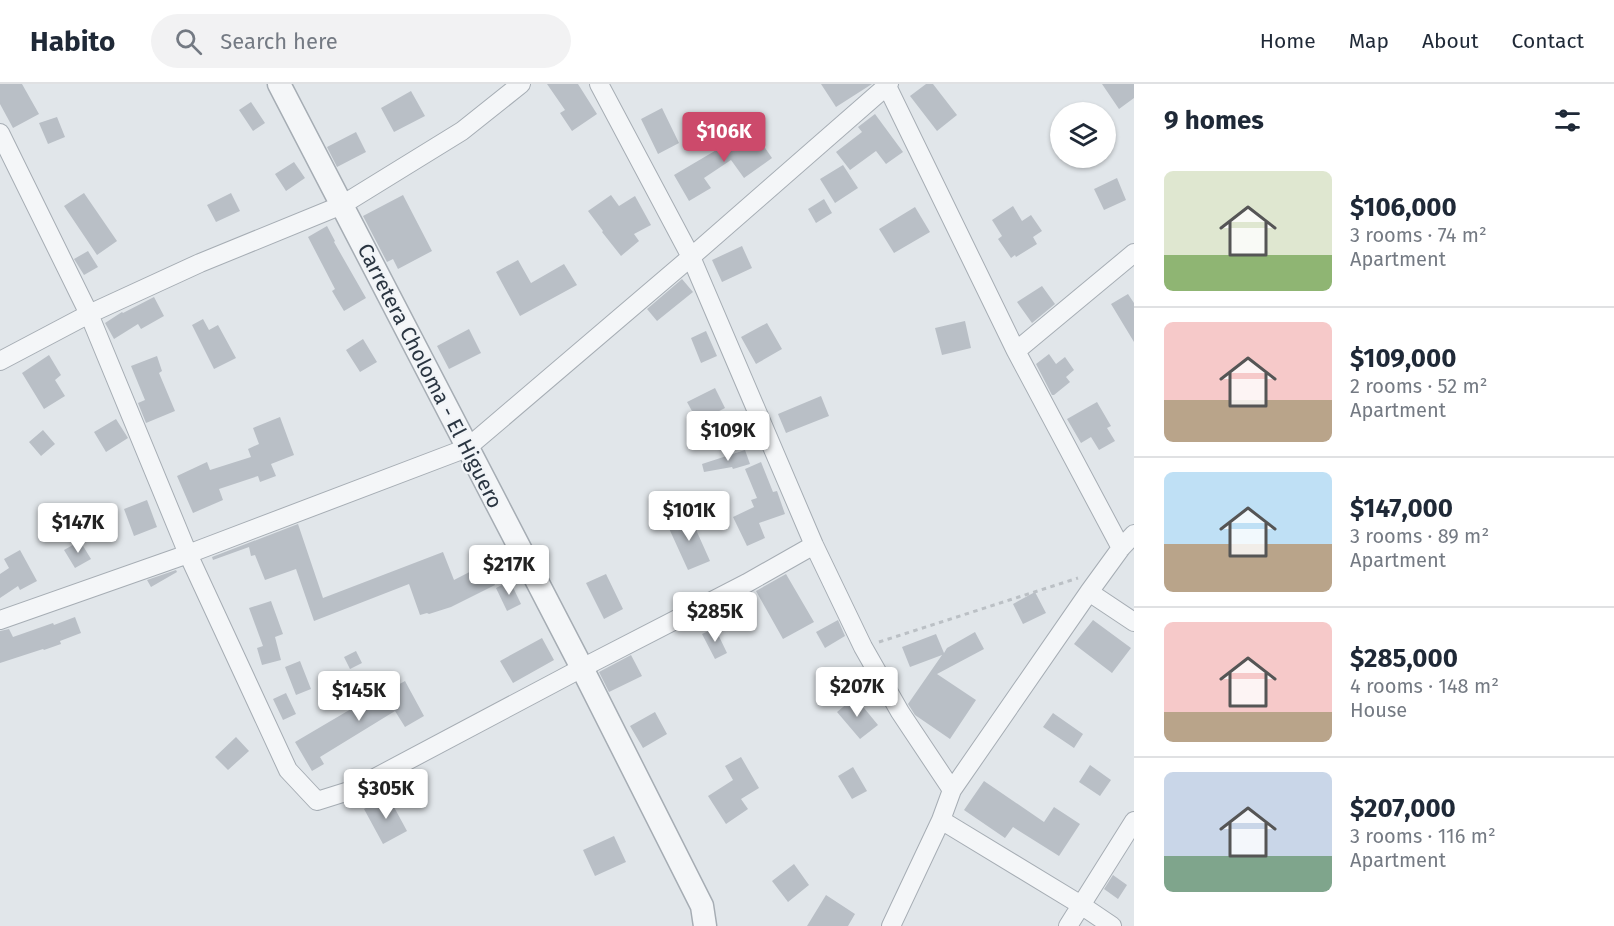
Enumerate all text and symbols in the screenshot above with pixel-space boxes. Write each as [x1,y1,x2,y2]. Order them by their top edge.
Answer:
search box [151,14,571,68]
text: Habito [30,25,115,58]
icon: search [172,25,205,58]
text: Search here [220,28,338,55]
text: Home [1260,28,1316,54]
text: Map [1349,28,1389,54]
text: About [1422,28,1479,54]
text: Contact [1512,28,1584,54]
map controls [1050,102,1116,168]
button: layers [1050,102,1116,168]
icon: filters [1551,104,1584,137]
text: 9 homes [1164,105,1264,136]
pin: $106K [682,112,766,163]
text: $106K [696,119,752,143]
text: $106,000 [1350,192,1457,223]
icon: home [1212,195,1284,267]
text: 3 rooms · 74 m² [1350,223,1487,247]
street label: Carretera Choloma - El Higuero [352,239,508,513]
text: Apartment [1350,247,1446,271]
text: $109,000 [1350,343,1456,374]
icon: home [1212,346,1284,418]
text: 2 rooms · 52 m² [1350,374,1488,398]
text: Apartment [1350,398,1446,422]
pin: $109K [686,411,770,462]
text: $109K [701,418,755,442]
pin: $101K [647,491,731,542]
text: $147,000 [1350,493,1453,524]
icon: home [1212,496,1284,568]
text: $101K [663,498,715,522]
pin: $147K [36,503,120,554]
text: $147K [52,510,104,534]
text: 3 rooms · 89 m² [1350,524,1489,548]
pin: $217K [467,545,551,596]
text: Apartment [1350,548,1446,572]
text: $217K [483,552,535,576]
pin: $285K [673,592,757,643]
text: $285K [687,599,743,623]
text: $285,000 [1350,643,1458,674]
icon: home [1212,646,1284,718]
pin: $207K [815,667,899,718]
pin: $145K [317,671,401,722]
text: $207K [830,674,884,698]
text: 4 rooms · 148 m² [1350,674,1499,698]
text: $145K [332,678,386,702]
text: House [1350,698,1407,722]
pin: $305K [344,769,428,820]
text: $305K [358,776,414,800]
text: $207,000 [1350,793,1456,824]
icon: home [1212,796,1284,868]
text: 3 rooms · 116 m² [1350,824,1496,848]
text: Apartment [1350,848,1446,872]

